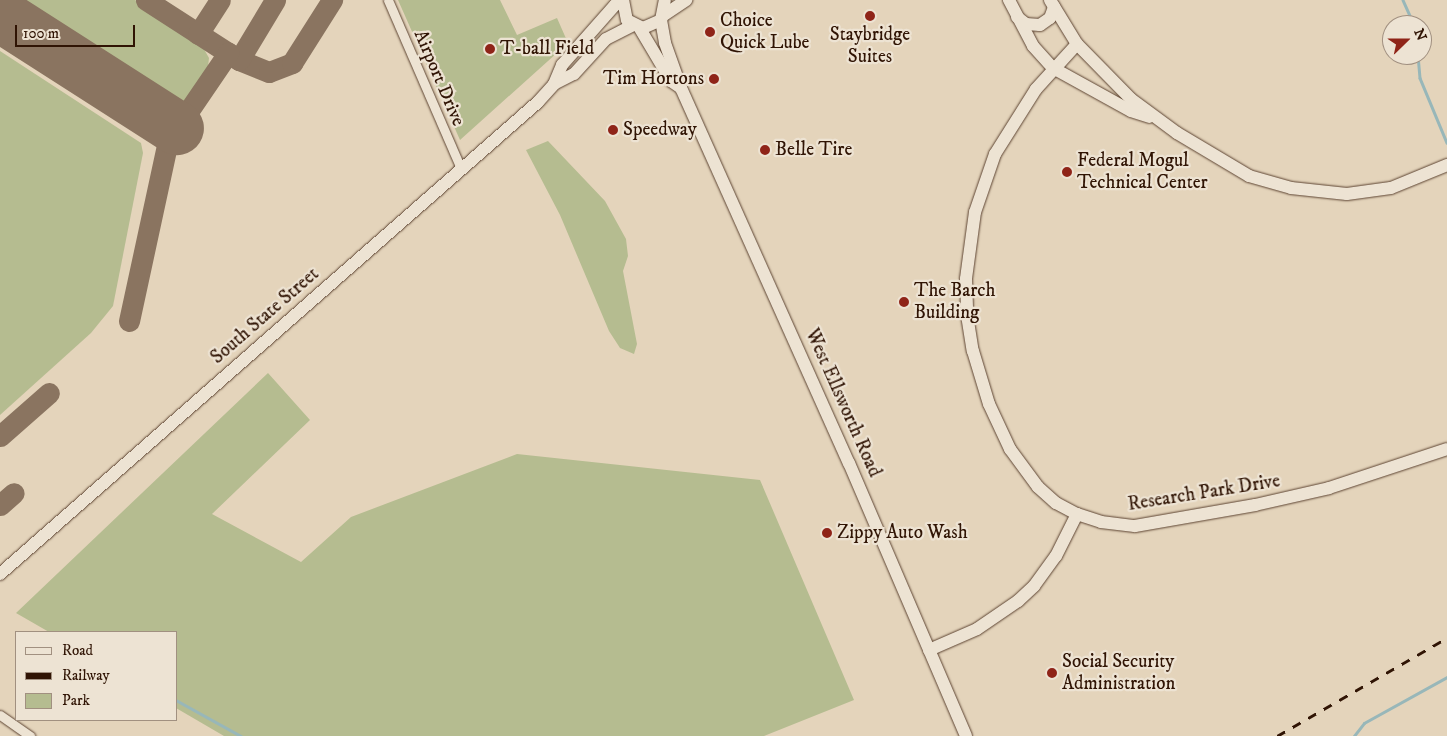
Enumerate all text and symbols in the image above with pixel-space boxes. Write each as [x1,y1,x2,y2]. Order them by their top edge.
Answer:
place label: Choice Quick Lube [720,10,809,54]
marker: Staybridge Suites [864,10,876,22]
scale bar [18,15,138,47]
north arrow [1382,15,1432,65]
text: 100 m [23,24,59,43]
place label: Staybridge Suites [830,24,910,68]
street label: Airport Drive [409,26,469,130]
marker: Choice Quick Lube [704,26,716,38]
text: N [1409,26,1430,43]
place label: T-ball Field [500,38,594,60]
marker: T-ball Field [484,43,496,55]
place label: Tim Hortons [603,68,704,90]
marker: Tim Hortons [708,73,720,85]
place label: Speedway [623,119,697,141]
marker: Speedway [607,124,619,136]
place label: Belle Tire [775,139,852,161]
marker: Belle Tire [759,144,771,156]
place label: Federal Mogul Technical Center [1077,150,1208,194]
marker: Federal Mogul Technical Center [1061,166,1073,178]
street label: South State Street [206,263,324,369]
place label: The Barch Building [914,280,995,324]
marker: The Barch Building [898,296,910,308]
street label: West Ellsworth Road [800,325,886,481]
street label: Research Park Drive [1126,470,1282,516]
place label: Zippy Auto Wash [837,522,968,544]
marker: Zippy Auto Wash [821,527,833,539]
legend [15,631,178,721]
text: Road [62,641,93,660]
place label: Social Security Administration [1062,651,1175,695]
text: Railway [62,666,110,685]
marker: Social Security Administration [1046,667,1058,679]
text: Park [62,691,90,710]

